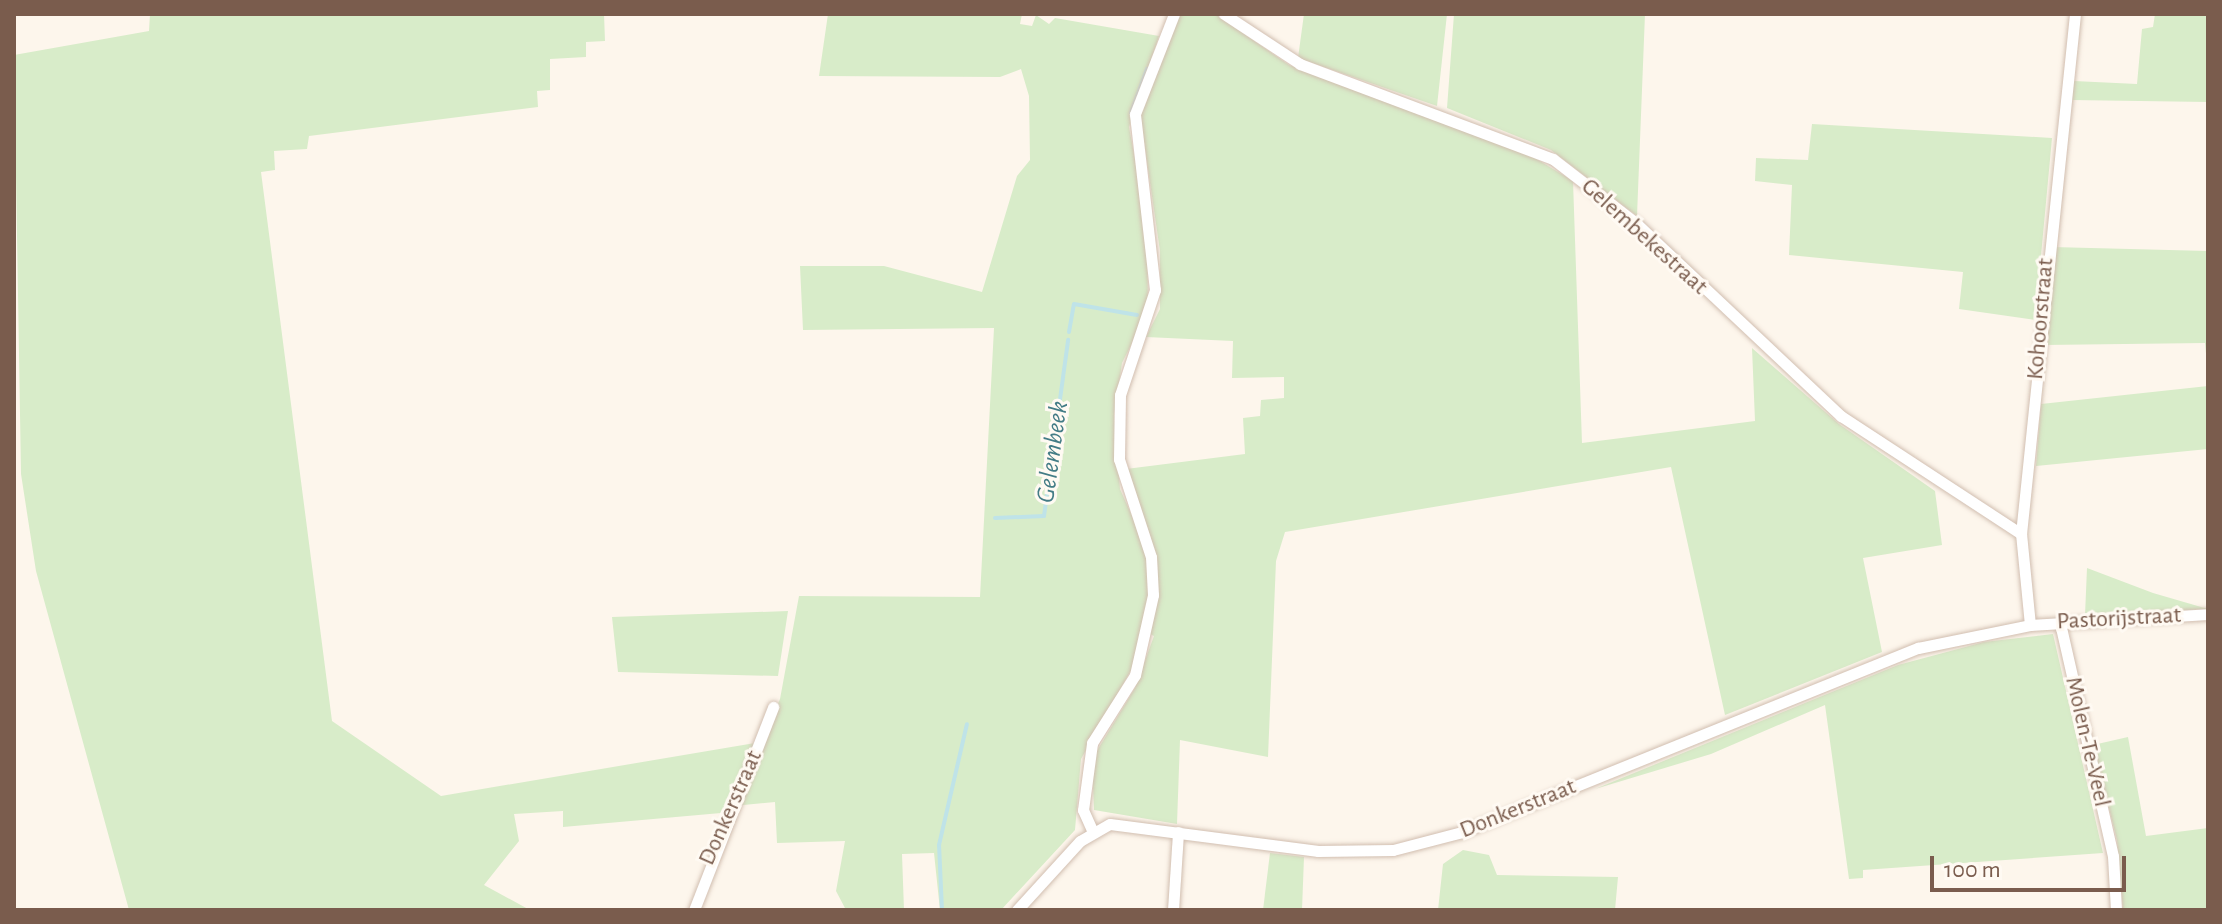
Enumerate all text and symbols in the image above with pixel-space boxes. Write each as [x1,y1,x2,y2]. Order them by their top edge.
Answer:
street label: Gelembekestraat [1575,173,1713,301]
street label: Kohoorstraat [2021,257,2061,381]
water label: Gelembeek [1030,399,1076,505]
street label: Pastorijstraat [2056,601,2182,637]
street label: Molen-Te-Veel [2058,674,2116,810]
street label: Donkerstraat [693,746,769,870]
street label: Donkerstraat [1456,773,1580,845]
scale bar [1934,840,2130,890]
text: 100 m [1944,858,2001,882]

